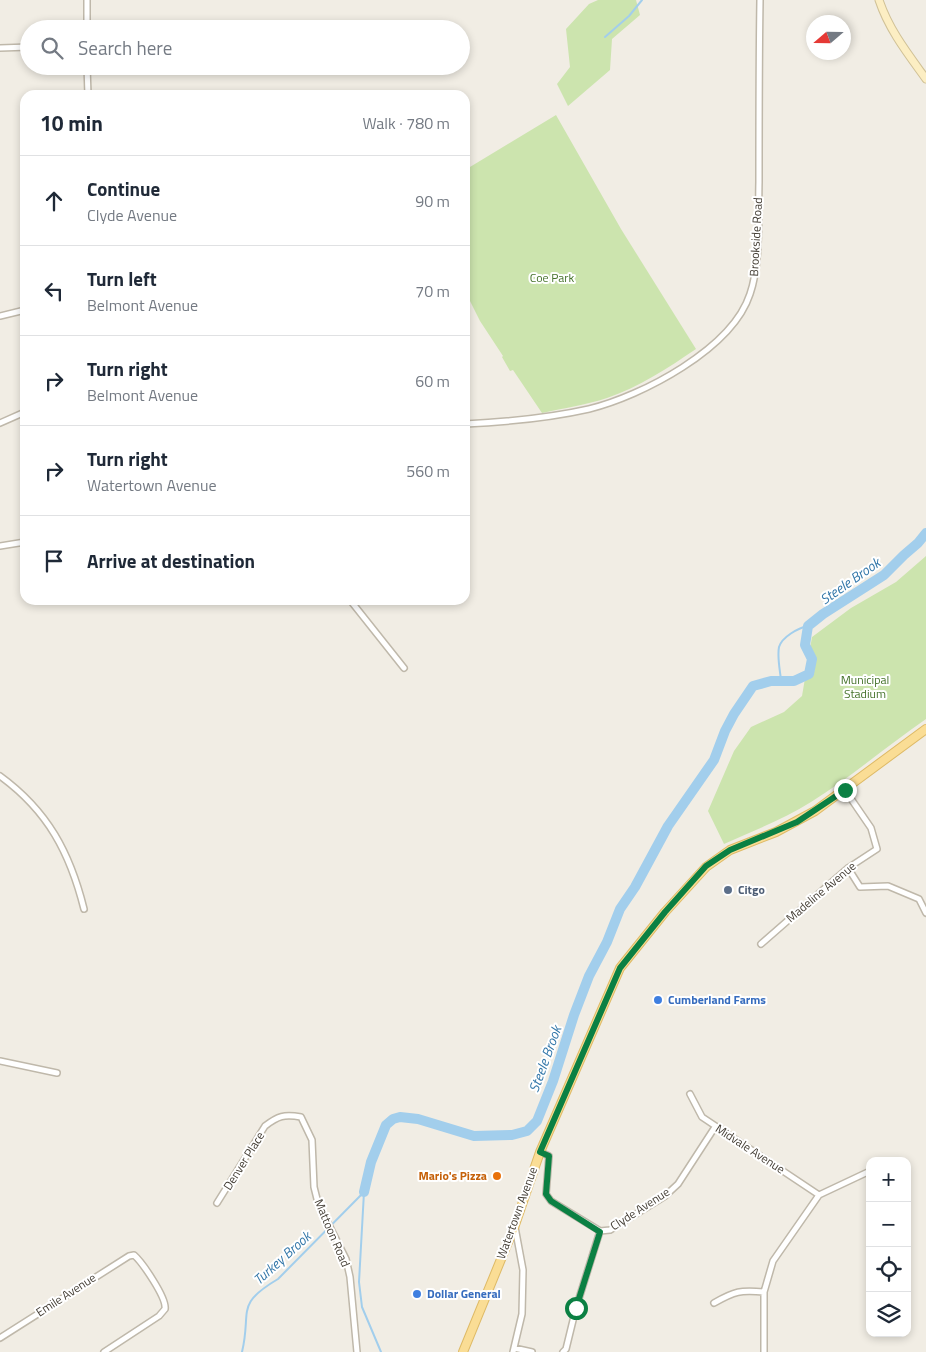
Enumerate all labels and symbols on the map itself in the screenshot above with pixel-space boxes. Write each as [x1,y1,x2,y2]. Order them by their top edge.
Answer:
north arrow [806,15,851,60]
street label: Brookside Road [744,197,767,277]
park label: Coe Park [530,268,574,287]
water label: Steele Brook [815,551,886,609]
park label: Municipal Stadium [841,670,889,703]
route end [834,779,857,802]
street label: Madeline Avenue [781,857,860,927]
place label: Citgo [738,880,765,899]
marker: Citgo [722,884,734,896]
place label: Cumberland Farms [668,990,766,1009]
marker: Cumberland Farms [652,994,664,1006]
water label: Steele Brook [523,1021,567,1095]
street label: Midvale Avenue [712,1119,789,1178]
street label: Denver Place [218,1128,269,1194]
street label: Watertown Avenue [491,1164,542,1262]
place label: Mario's Pizza [418,1166,487,1185]
marker: Mario's Pizza [491,1170,503,1182]
street label: Clyde Avenue [606,1182,673,1235]
street label: Mattoon Road [310,1196,355,1270]
water label: Turkey Brook [248,1225,316,1289]
street label: Emile Avenue [32,1268,100,1321]
place label: Dollar General [427,1284,501,1303]
marker: Dollar General [411,1288,423,1300]
route start [565,1297,588,1320]

